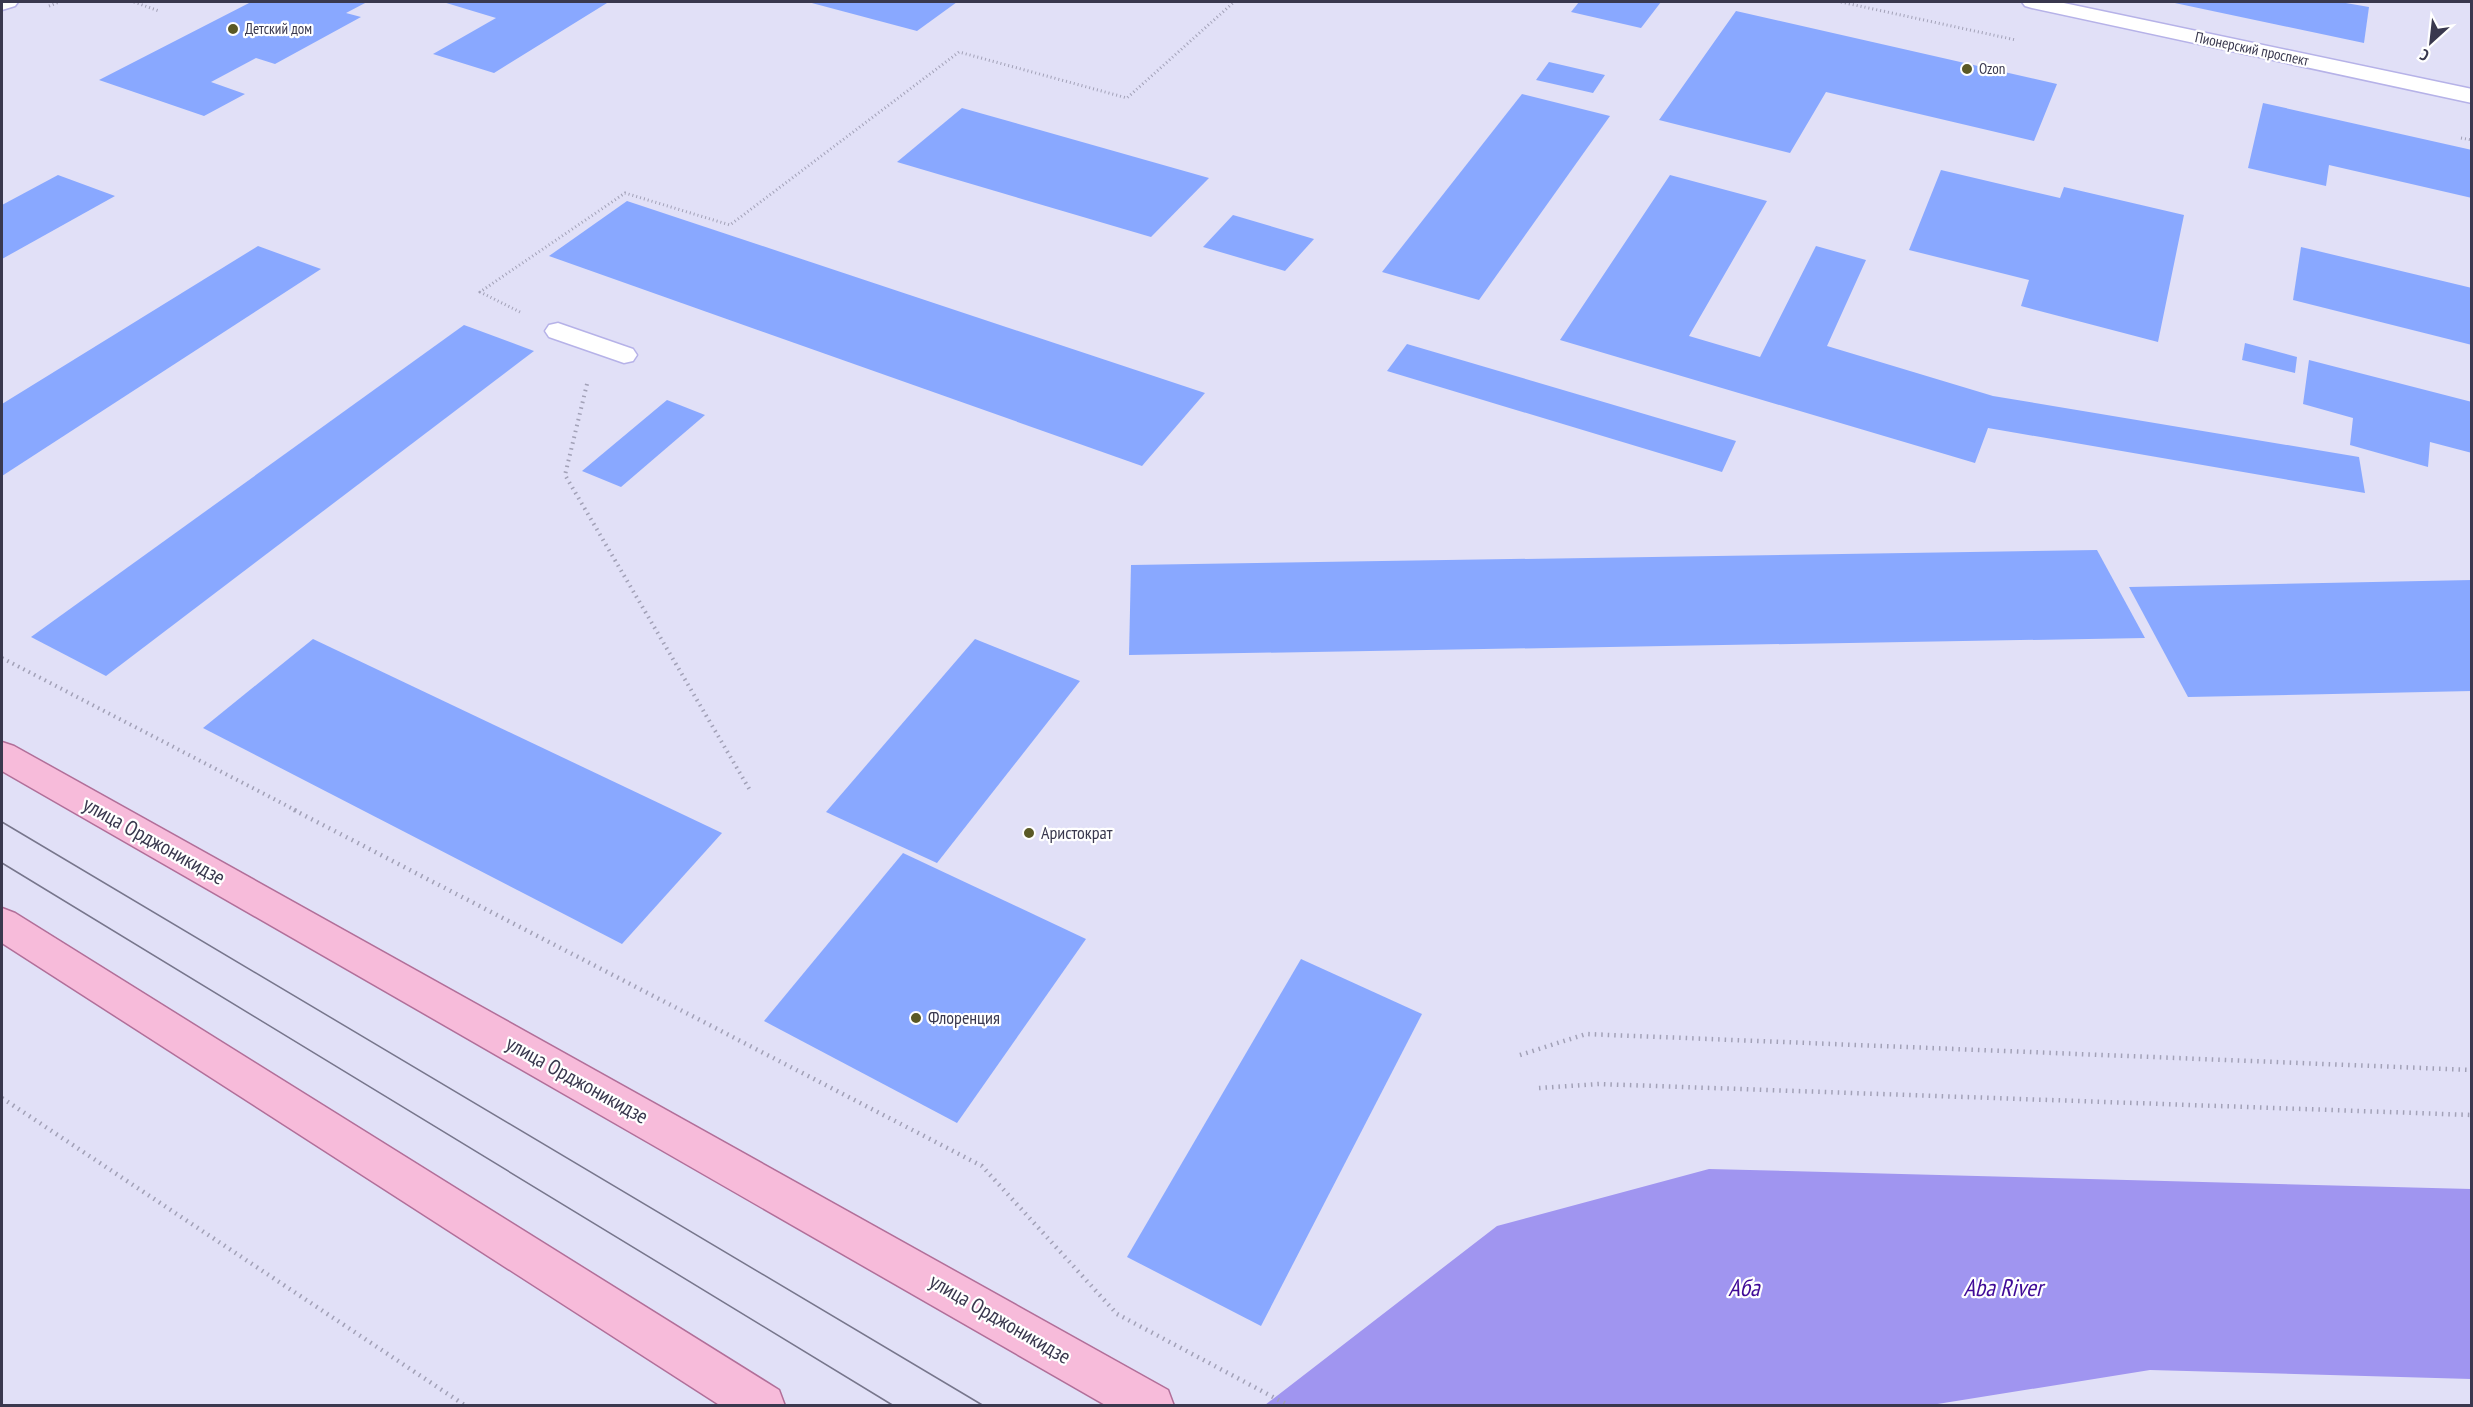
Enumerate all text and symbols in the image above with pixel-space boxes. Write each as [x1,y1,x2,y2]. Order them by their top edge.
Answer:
north arrow [2401,12,2461,72]
place label: Детский дом [245,19,312,38]
marker: Детский дом [226,22,240,36]
street label: Пионерский проспект [2194,27,2311,70]
text: С [2416,44,2432,66]
place label: Ozon [1979,59,2005,78]
marker: Ozon [1960,62,1974,76]
street label: улица Орджоникидзе [78,790,230,891]
place label: Аристократ [1041,821,1113,844]
marker: Аристократ [1022,826,1036,840]
place label: Флоренция [928,1006,1000,1029]
marker: Флоренция [909,1011,923,1025]
street label: улица Орджоникидзе [501,1029,653,1130]
street label: улица Орджоникидзе [925,1267,1076,1370]
water label: Аба [1728,1272,1761,1303]
water label: Aba River [1964,1272,2046,1303]

